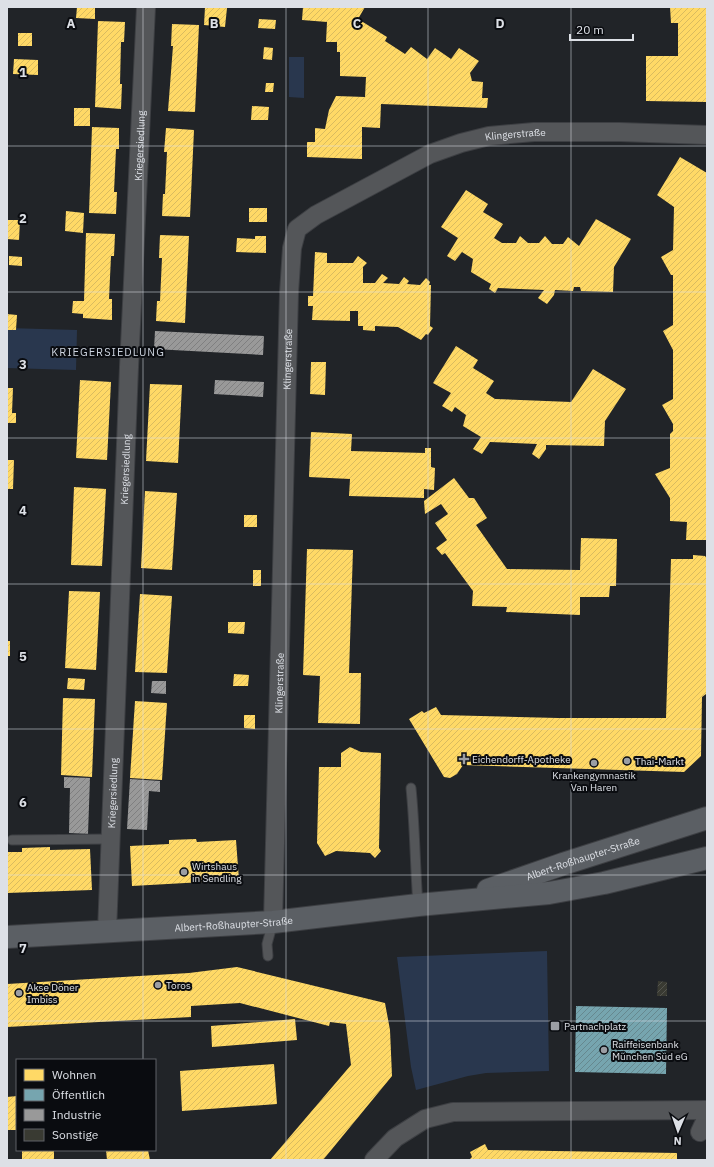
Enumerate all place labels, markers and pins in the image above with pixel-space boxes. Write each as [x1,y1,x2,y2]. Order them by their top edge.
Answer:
place label: Eichendorff-Apotheke [472,753,571,766]
marker: Eichendorff-Apotheke [459,754,469,764]
place label: Thai-Markt [635,755,685,768]
marker: Thai-Markt [622,756,632,766]
marker: Krankengymnastik Van Haren [589,758,599,768]
place label: Krankengymnastik Van Haren [552,769,636,794]
place label: Wirtshaus in Sendling [192,860,242,885]
marker: Wirtshaus in Sendling [179,867,189,877]
place label: Toros [166,979,191,992]
marker: Toros [153,980,163,990]
place label: Akse Döner Imbiss [27,981,79,1006]
marker: Akse Döner Imbiss [14,988,24,998]
marker: Partnachplatz [549,1020,561,1032]
place label: Partnachplatz [564,1020,627,1033]
place label: Raiffeisenbank München Süd eG [612,1038,688,1063]
marker: Raiffeisenbank München Süd eG [599,1045,609,1055]

